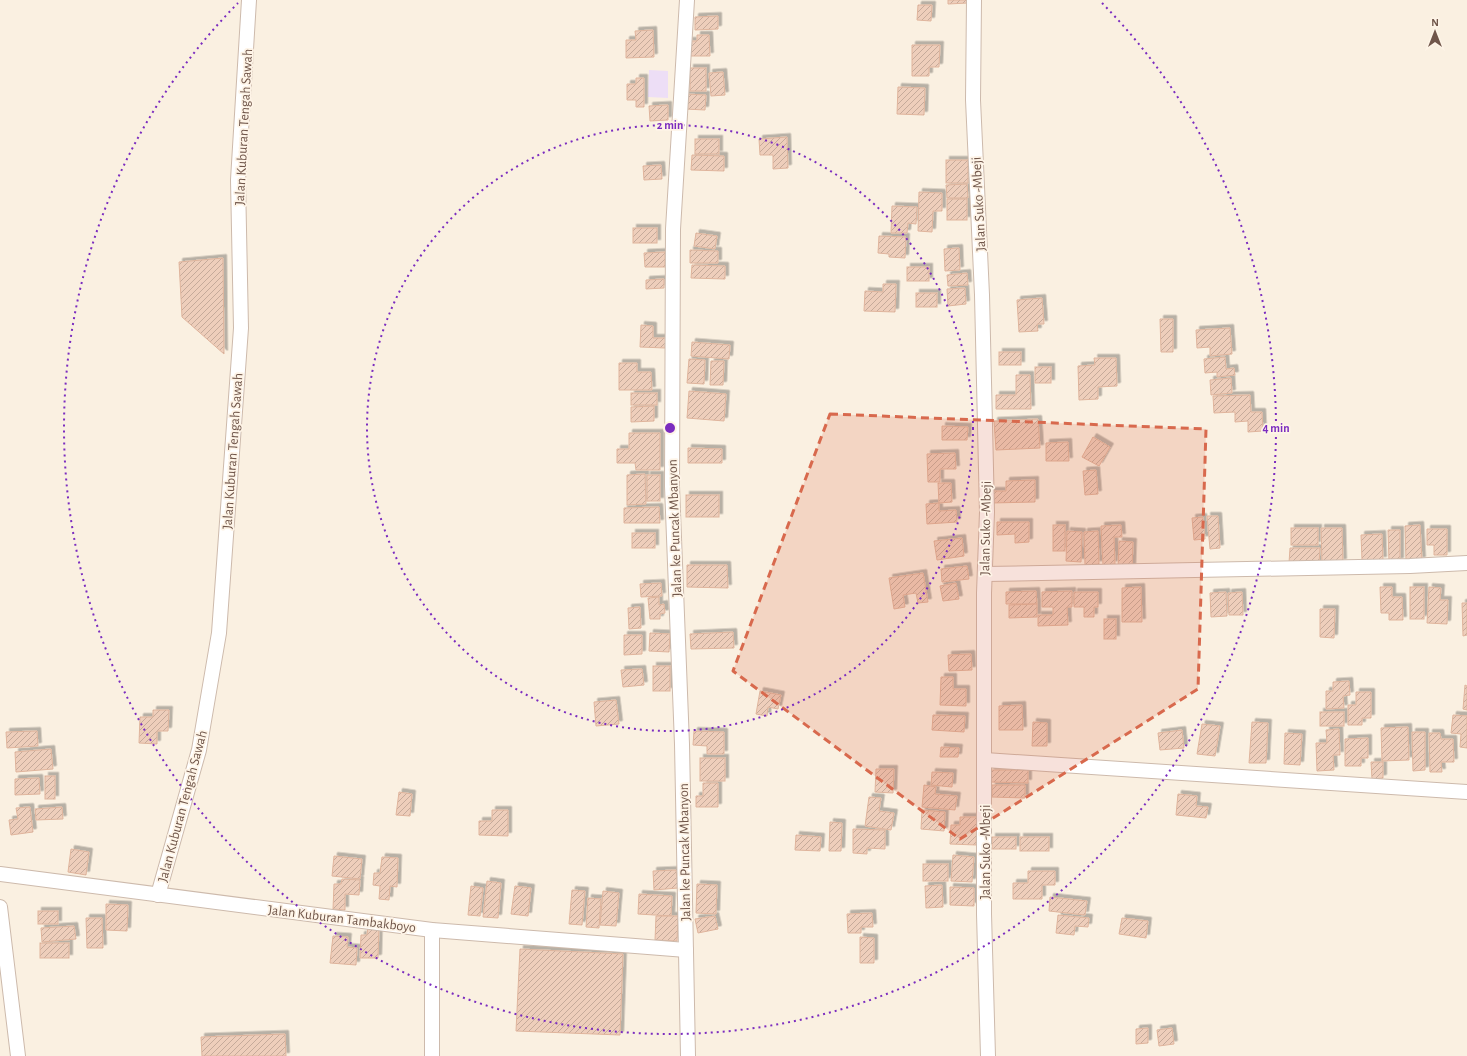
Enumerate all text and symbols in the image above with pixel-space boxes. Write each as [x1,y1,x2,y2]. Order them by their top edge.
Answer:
north arrow [1415,12,1455,52]
text: N [1431,17,1439,28]
street label: Jalan Kuburan Tengah Sawah [233,48,255,206]
text: 2 min [657,119,683,131]
street label: Jalan Suko -Mbeji [970,156,988,252]
street label: Jalan Kuburan Tengah Sawah [221,372,245,530]
centre of rings [663,421,677,435]
text: 4 min [1262,422,1290,434]
street label: Jalan ke Puncak Mbanyon [666,459,684,597]
street label: Jalan Suko -Mbeji [978,481,994,575]
street label: Jalan Kuburan Tengah Sawah [156,729,210,884]
street label: Jalan ke Puncak Mbanyon [677,783,693,921]
street label: Jalan Suko -Mbeji [979,805,993,899]
street label: Jalan Kuburan Tambakboyo [267,903,417,935]

